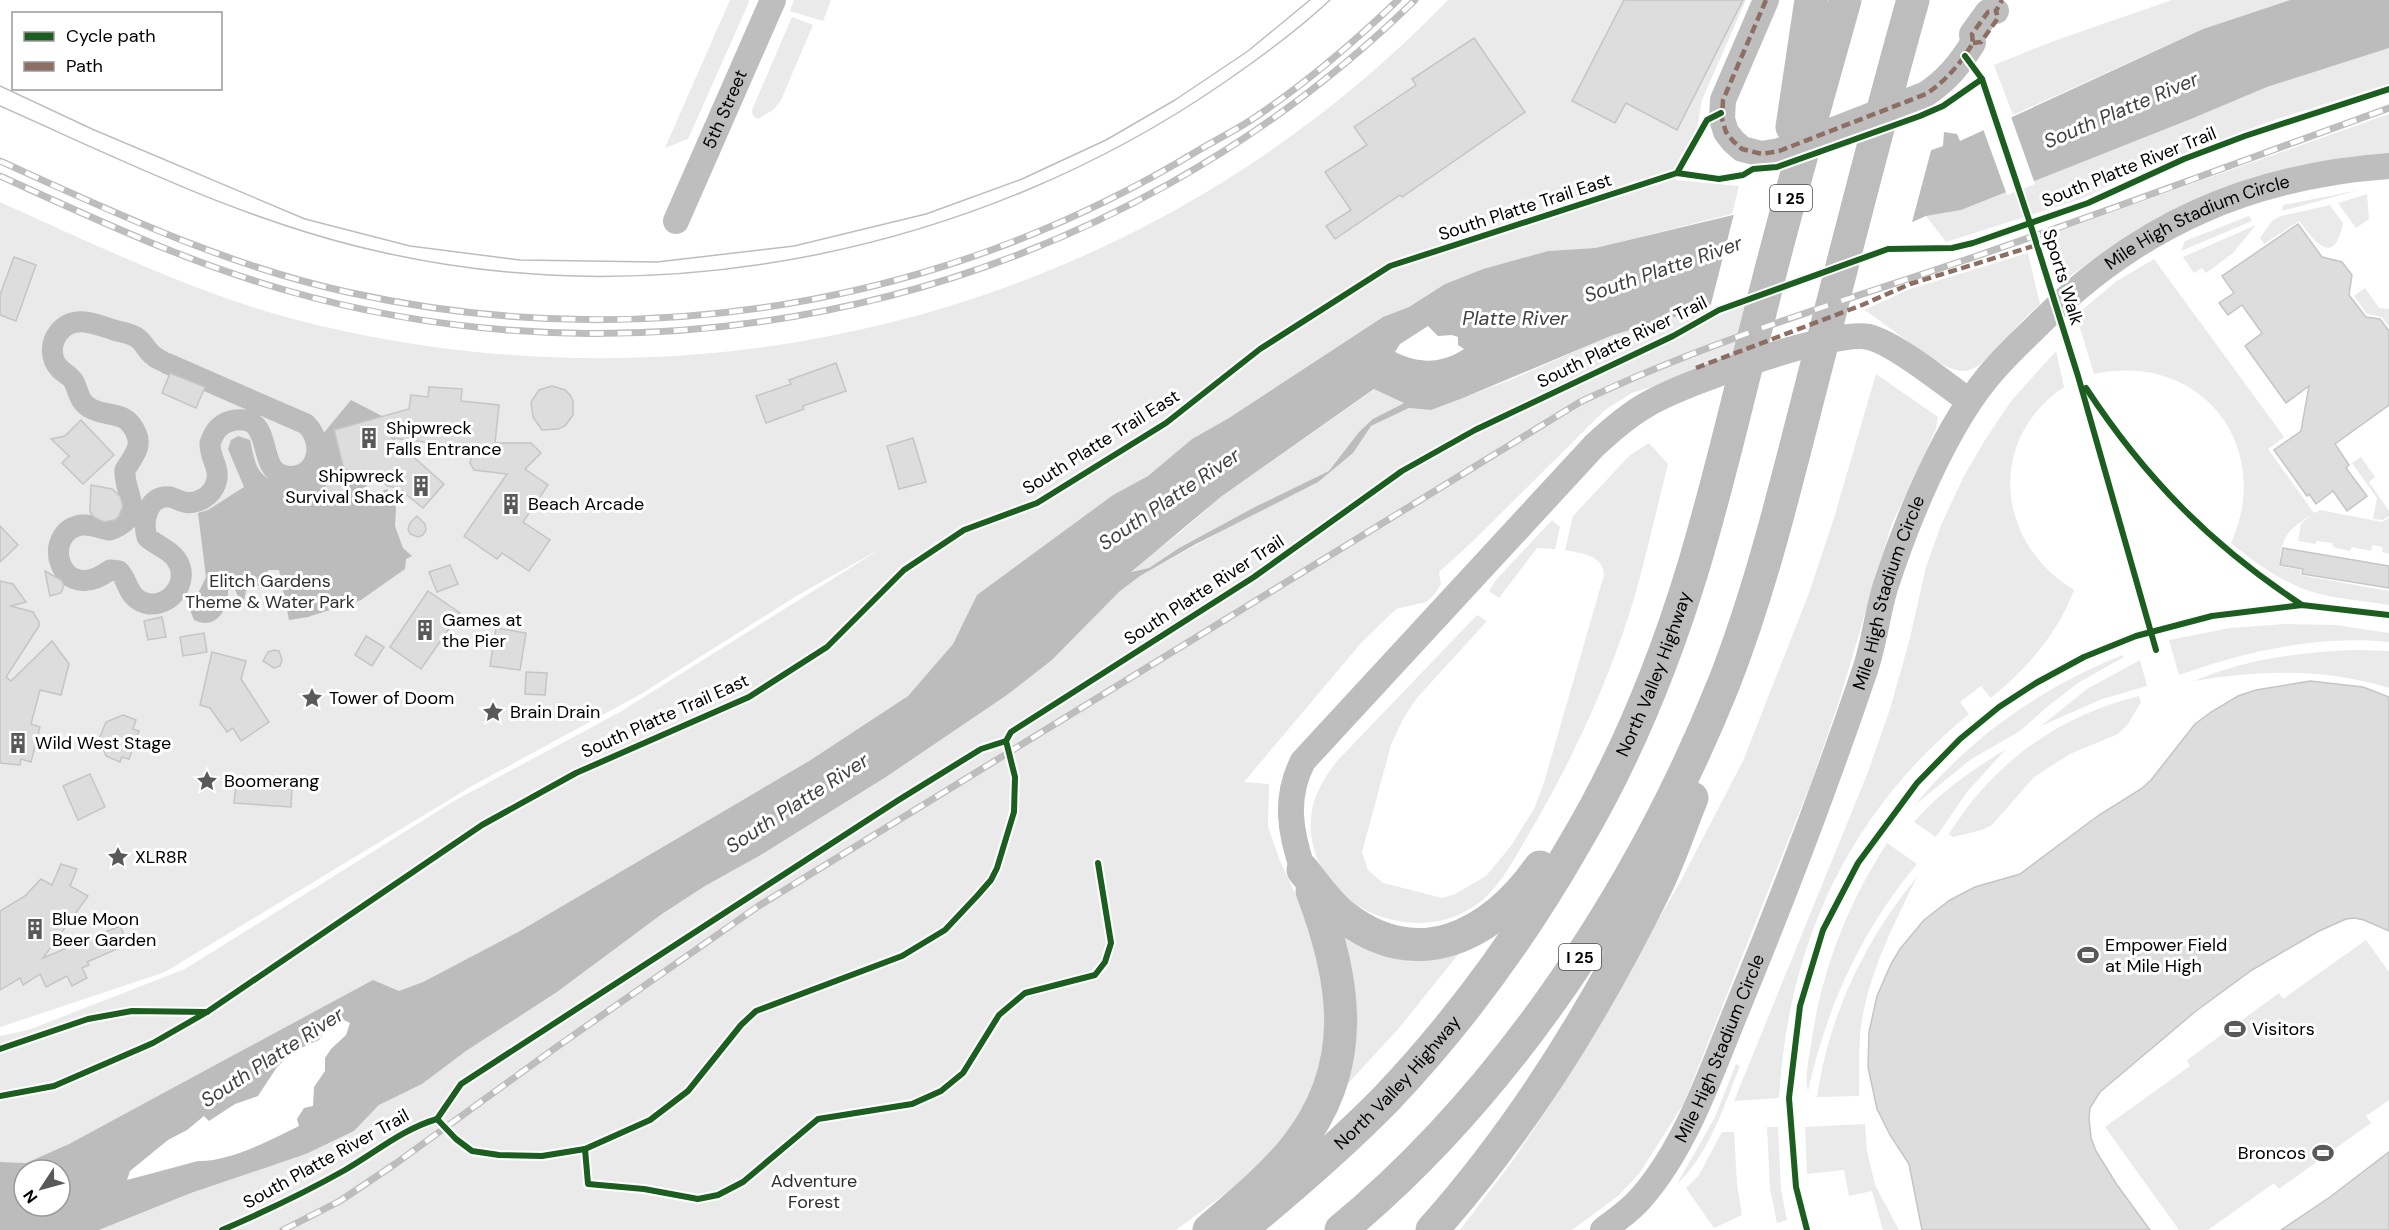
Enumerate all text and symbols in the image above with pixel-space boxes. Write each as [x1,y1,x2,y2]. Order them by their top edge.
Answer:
legend [12,12,222,90]
text: Cycle path [66,24,156,48]
text: Path [66,54,103,78]
street label: 5th Street [697,66,753,153]
water label: South Platte River [2040,66,2203,154]
street label: South Platte River Trail [2038,121,2220,213]
street label: South Platte Trail East [1435,168,1615,246]
street label: Mile High Stadium Circle [2100,169,2292,275]
road number: I 25 [1770,185,1812,211]
street label: Sports Walk [2037,226,2089,328]
water label: South Platte River [1581,230,1746,308]
street label: South Platte River Trail [1533,290,1711,394]
water label: Platte River [1462,305,1568,331]
street label: South Platte Trail East [1018,384,1184,500]
place label: Shipwreck Falls Entrance [386,416,502,461]
building icon: Shipwreck Falls Entrance [357,426,381,450]
water label: South Platte River [1093,442,1245,556]
place label: Shipwreck Survival Shack [285,464,404,509]
building icon: Shipwreck Survival Shack [409,474,433,498]
building icon: Beach Arcade [499,492,523,516]
place label: Beach Arcade [528,492,644,516]
street label: Mile High Stadium Circle [1847,492,1930,693]
street label: South Platte River Trail [1119,529,1289,651]
park label: Elitch Gardens Theme & Water Park [185,569,355,614]
street label: North Valley Highway [1611,589,1697,761]
place label: Games at the Pier [442,608,522,653]
building icon: Games at the Pier [413,618,437,642]
street label: South Platte Trail East [578,668,752,764]
place icon: Tower of Doom [300,686,324,710]
place label: Tower of Doom [329,686,454,710]
place icon: Brain Drain [481,700,505,724]
place label: Brain Drain [510,700,600,724]
building icon: Wild West Stage [6,731,30,755]
place label: Wild West Stage [35,731,171,755]
water label: South Platte River [721,747,874,859]
place icon: Boomerang [195,769,219,793]
place label: Boomerang [224,769,319,793]
place icon: XLR8R [106,845,130,869]
place label: XLR8R [135,845,187,869]
place label: Blue Moon Beer Garden [52,907,156,952]
building icon: Blue Moon Beer Garden [23,917,47,941]
place label: Empower Field at Mile High [2105,933,2227,978]
sports icon: Empower Field at Mile High [2076,943,2100,967]
road number: I 25 [1559,944,1601,970]
street label: Mile High Stadium Circle [1669,950,1770,1147]
water label: South Platte River [196,1001,349,1113]
street label: North Valley Highway [1329,1010,1466,1155]
sports icon: Visitors [2223,1017,2247,1041]
place label: Visitors [2252,1017,2315,1041]
street label: South Platte River Trail [239,1103,413,1215]
place label: Broncos [2238,1141,2306,1165]
sports icon: Broncos [2311,1141,2335,1165]
north arrow [12,1158,72,1218]
park label: Adventure Forest [771,1169,857,1214]
text: N [18,1186,42,1207]

